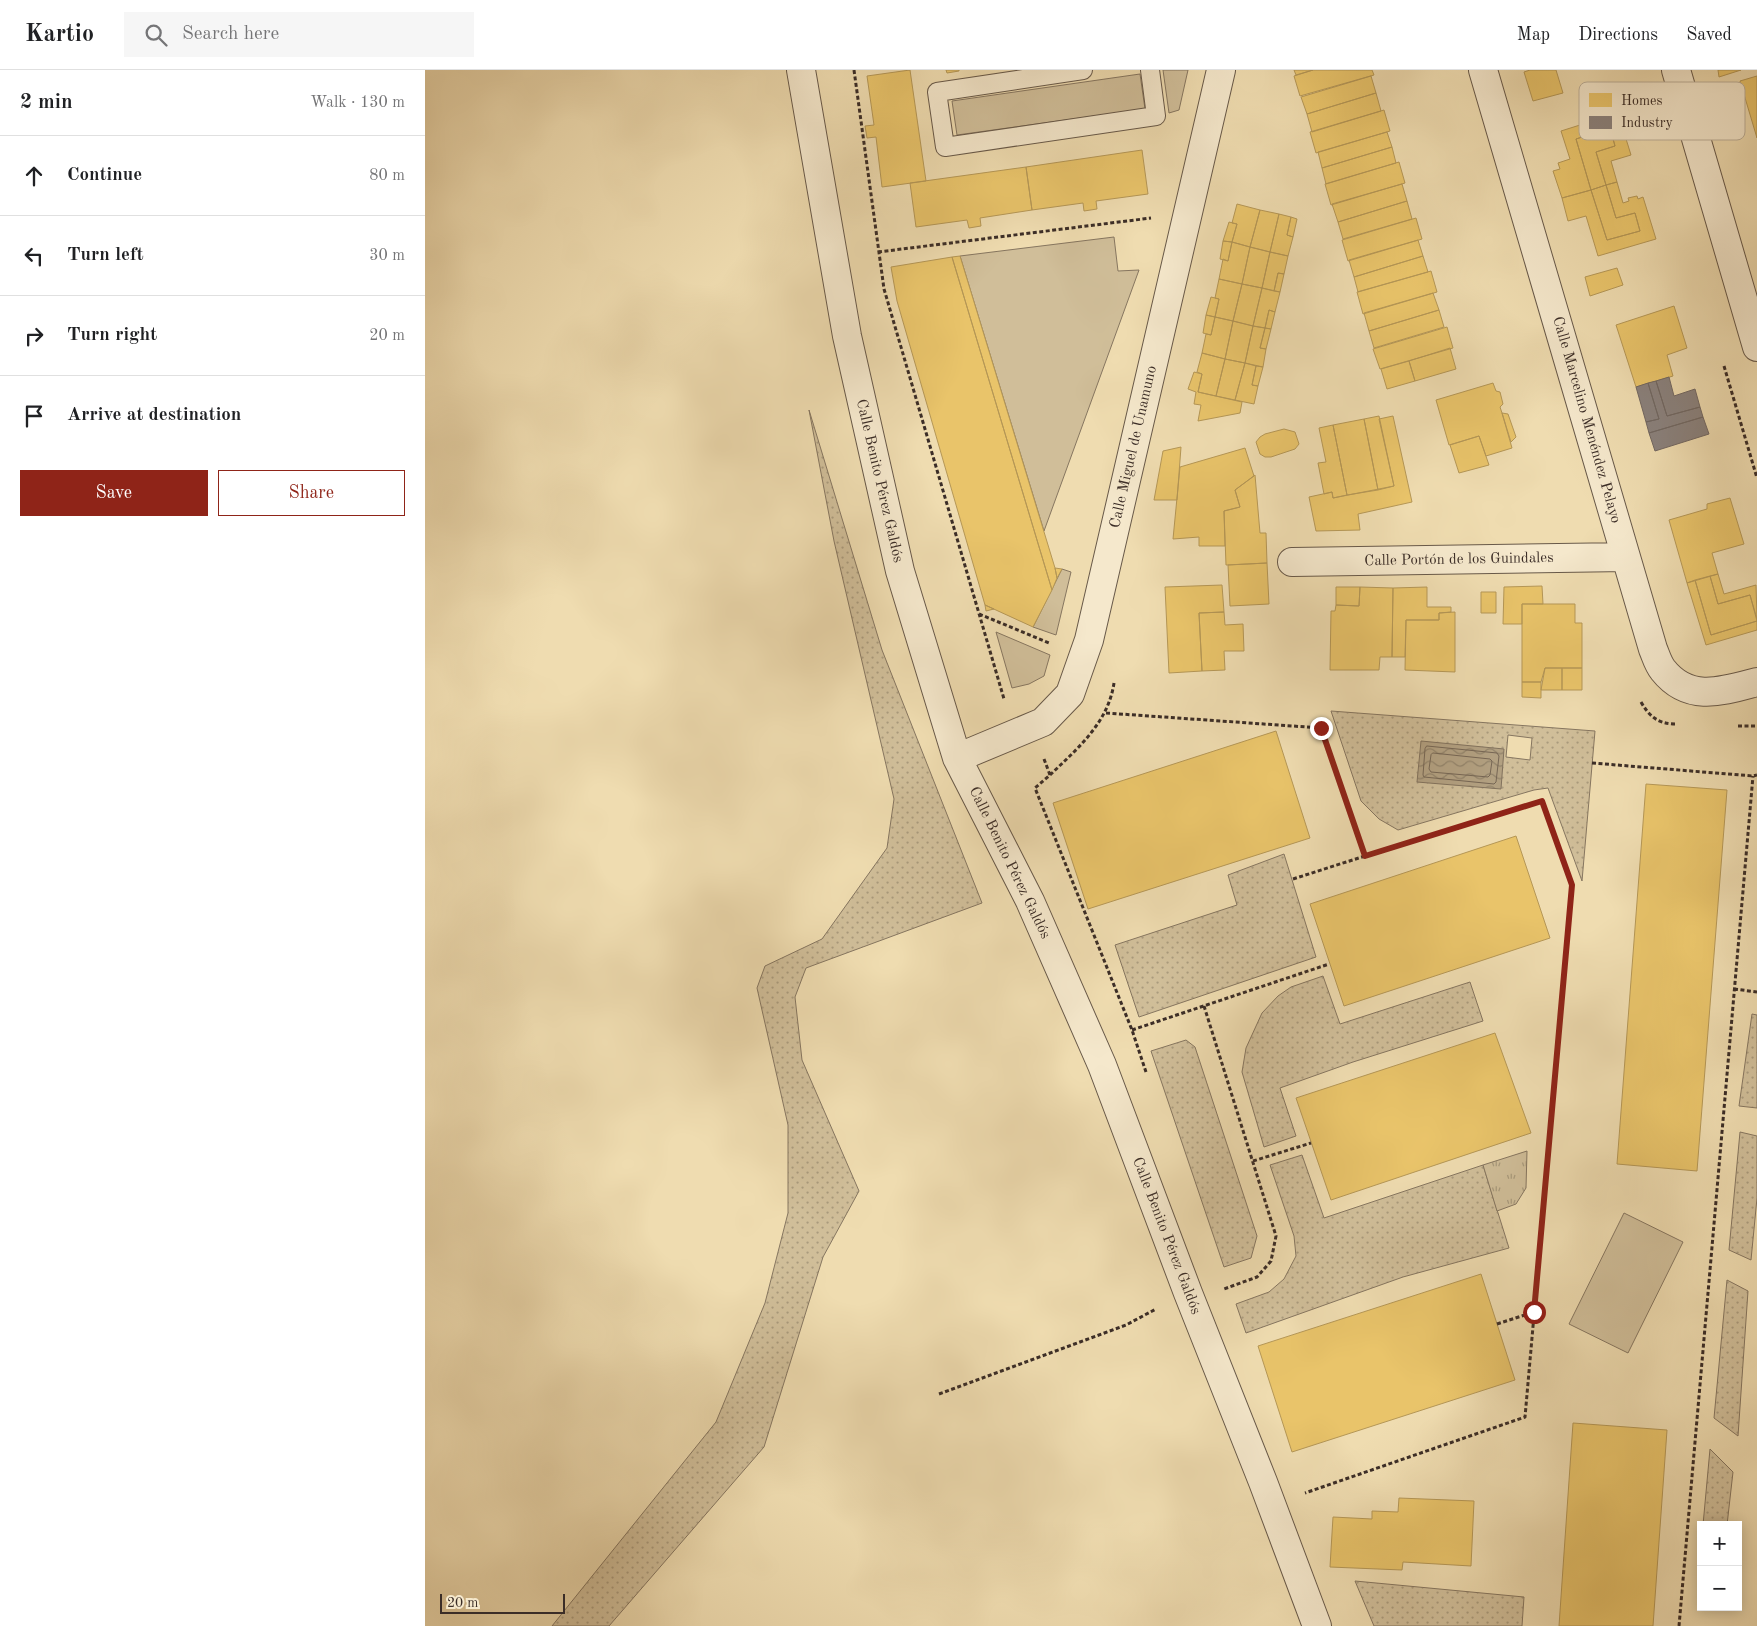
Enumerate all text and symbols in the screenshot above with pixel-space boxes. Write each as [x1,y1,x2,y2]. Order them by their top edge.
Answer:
search box [124,12,474,57]
icon: search [142,21,170,49]
text: Kartio [25,23,94,47]
text: Search here [182,25,279,44]
text: Map [1517,26,1550,44]
text: Directions [1578,26,1658,44]
text: Saved [1686,26,1732,44]
legend [1579,82,1745,140]
text: 2 min [20,92,73,113]
text: Homes [1621,94,1663,108]
text: Walk · 130 m [310,95,405,111]
text: Industry [1621,116,1674,130]
icon: ahead [20,162,48,190]
text: Continue [67,166,142,185]
text: 80 m [369,168,405,184]
icon: left [20,242,48,270]
text: Turn left [67,246,144,265]
text: 30 m [369,248,405,264]
street label: Calle Marcelino Menéndez Pelayo [1549,315,1623,525]
icon: right [20,322,48,350]
text: Turn right [67,326,157,345]
text: 20 m [369,328,405,344]
street label: Calle Miguel de Unamuno [1108,364,1160,530]
street label: Calle Benito Pérez Galdós [853,398,905,564]
icon: arrive [20,402,48,430]
text: Arrive at destination [67,406,241,425]
button: Save [20,470,208,516]
button: Share [218,470,405,516]
street label: Calle Portón de los Guindales [1364,551,1554,569]
route end [1310,717,1333,740]
street label: Calle Benito Pérez Galdós [966,785,1052,941]
street label: Calle Benito Pérez Galdós [1129,1155,1203,1317]
route start [1523,1301,1546,1324]
map controls [1697,1521,1742,1611]
button: + [1697,1521,1742,1566]
button: − [1697,1566,1742,1611]
scale bar [440,1591,565,1614]
text: 20 m [447,1596,478,1610]

